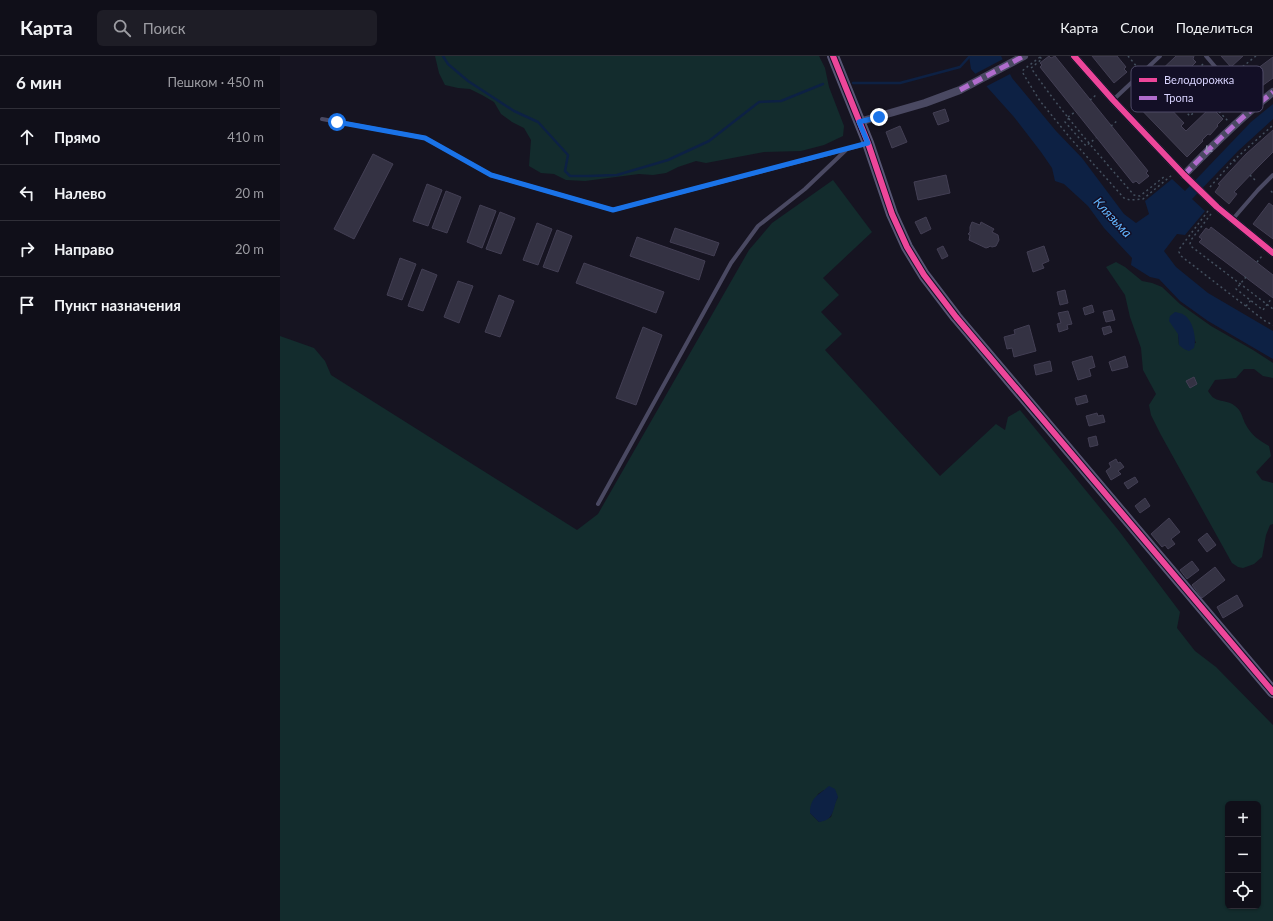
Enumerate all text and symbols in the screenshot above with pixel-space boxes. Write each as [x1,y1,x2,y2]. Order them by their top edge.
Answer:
search box [97,10,377,46]
text: Карта [20,16,73,39]
icon: search [111,17,133,39]
text: Поиск [143,19,186,37]
text: Карта [1060,19,1098,36]
text: Слои [1120,19,1154,36]
text: Поделиться [1176,19,1253,36]
legend [1131,66,1263,112]
text: 6 мин [16,72,62,93]
text: Велодорожка [1164,73,1234,86]
text: Пешком · 450 m [167,74,264,90]
text: Тропа [1164,91,1193,104]
route end [870,108,888,126]
route start [328,113,346,131]
icon: ahead [16,126,38,148]
text: Прямо [54,128,100,146]
text: 410 m [227,129,264,145]
one-way arrow [1205,145,1213,153]
icon: left [16,182,38,204]
text: Налево [54,184,106,202]
text: 20 m [235,185,264,201]
water label: Клязьма [1090,194,1136,241]
icon: right [16,238,38,260]
text: Направо [54,240,114,258]
text: 20 m [235,241,264,257]
icon: arrive [16,294,38,316]
text: Пункт назначения [54,296,181,314]
map controls [1225,801,1261,909]
button: + [1225,801,1261,837]
button: − [1225,837,1261,873]
button: locate [1225,873,1261,909]

